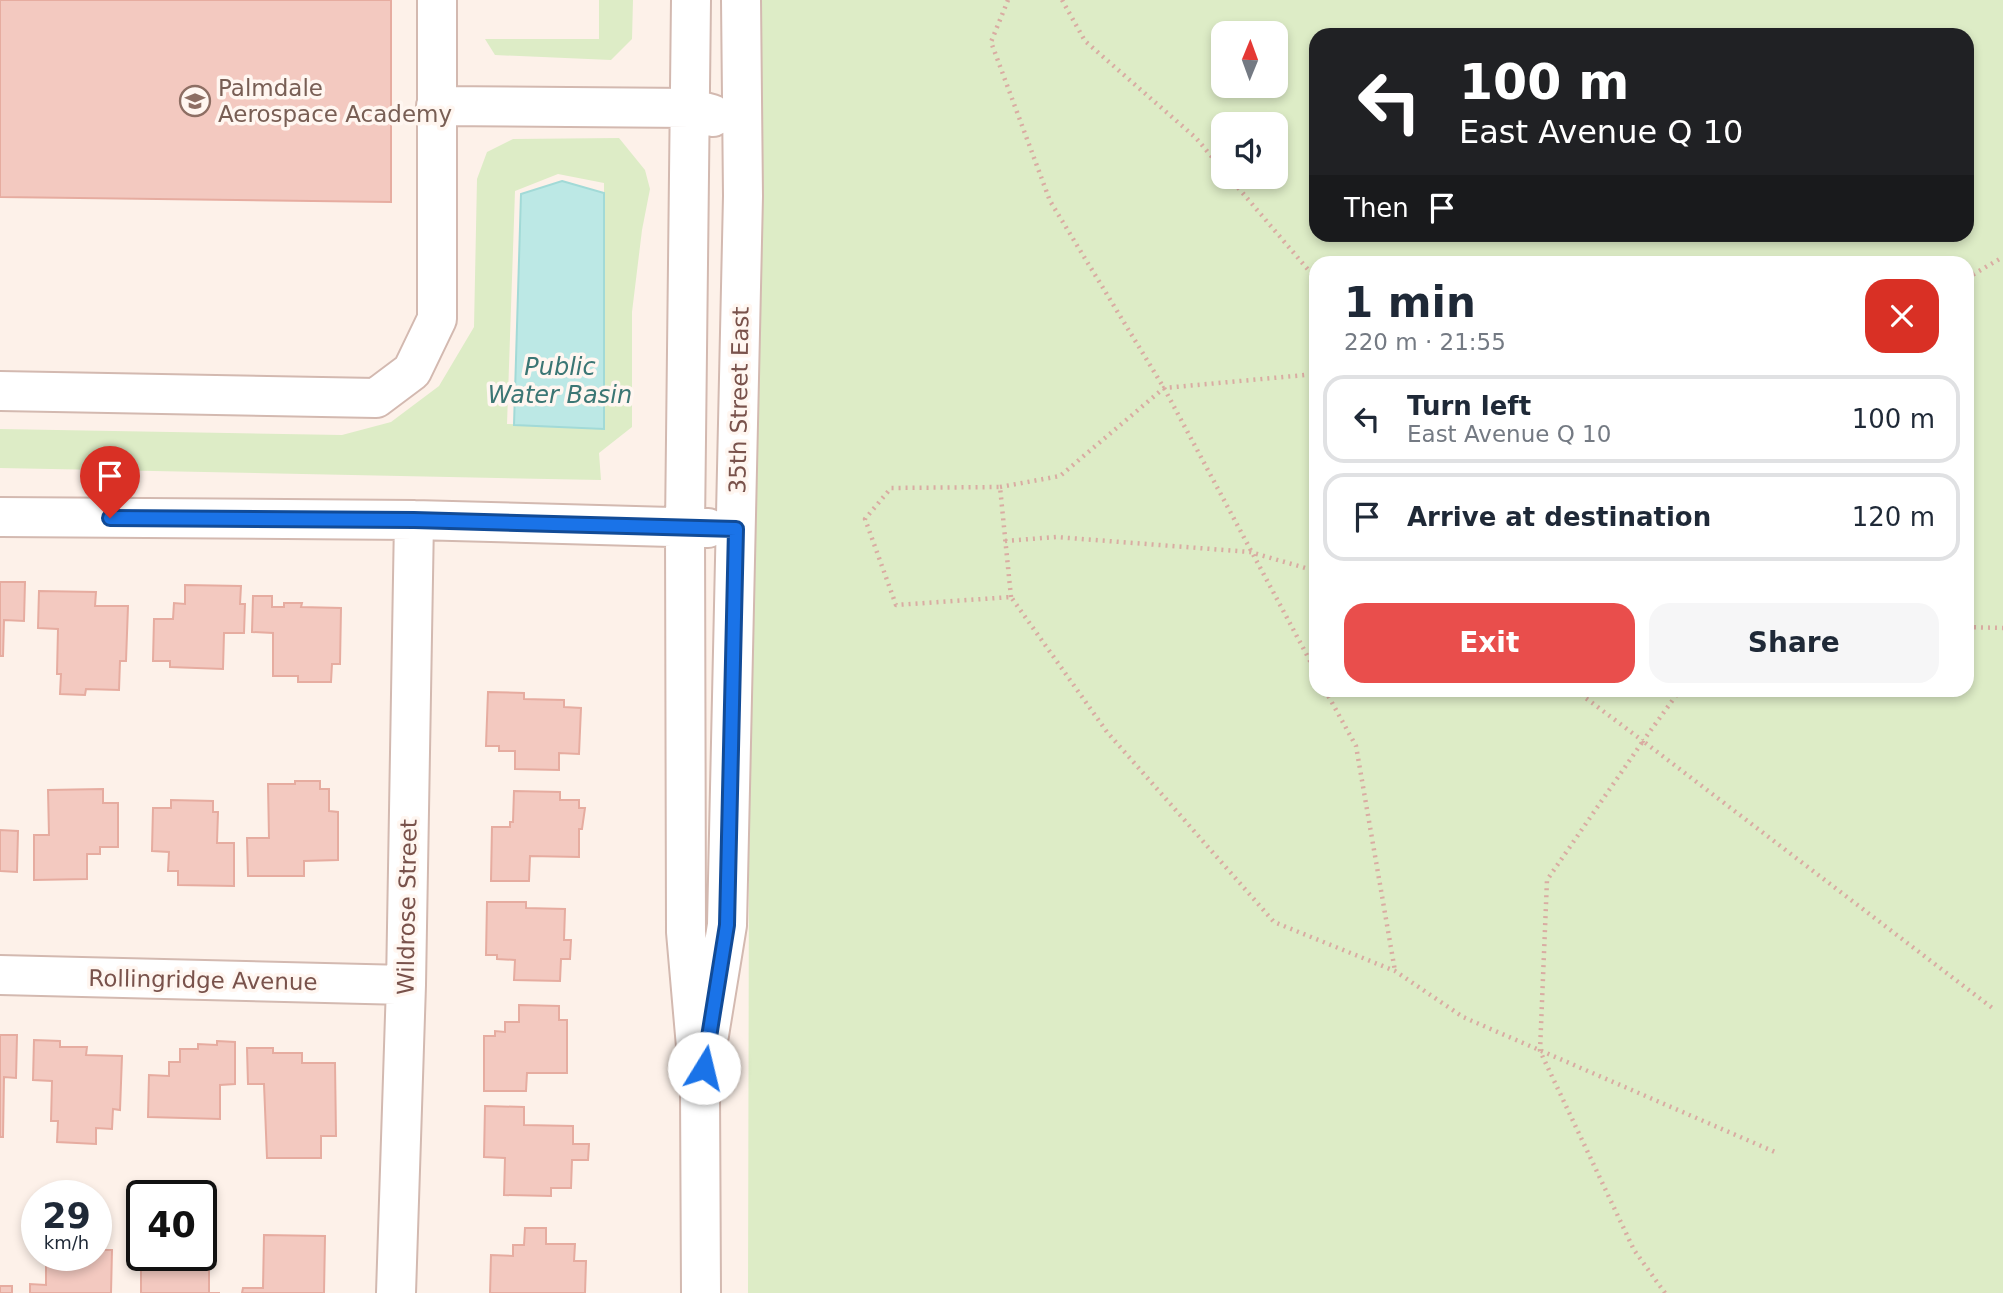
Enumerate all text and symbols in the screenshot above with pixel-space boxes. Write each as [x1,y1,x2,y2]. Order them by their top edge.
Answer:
north arrow [1211,21,1288,98]
map controls [1211,21,1288,189]
text: 100 m [1459,54,1629,111]
icon: left [1344,56,1435,147]
place label: Palmdale Aerospace Academy [218,75,452,127]
school or university icon: Palmdale Aerospace Academy [178,84,212,118]
button: sound [1211,112,1288,189]
text: East Avenue Q 10 [1459,113,1743,151]
icon: arrive [1423,189,1461,227]
text: Then [1344,193,1409,223]
text: 1 min [1344,278,1476,327]
button: close [1865,279,1939,353]
street label: 35th Street East [724,306,754,494]
text: 220 m · 21:55 [1344,329,1506,355]
water label: Public Water Basin [488,353,632,409]
text: Turn left [1407,391,1531,421]
icon: left [1348,400,1386,438]
text: 100 m [1852,404,1935,434]
text: East Avenue Q 10 [1407,421,1611,447]
pin [80,446,140,518]
icon: arrive [91,457,129,495]
icon: arrive [1348,498,1386,536]
text: Arrive at destination [1407,502,1711,532]
text: 120 m [1852,502,1935,532]
button: Exit [1344,603,1635,683]
button: Share [1649,603,1939,683]
street label: Wildrose Street [392,819,422,995]
street label: Rollingridge Avenue [88,965,318,995]
position arrow [667,1031,741,1105]
speed limit sign: 40 [126,1180,217,1271]
text: 29 [42,1196,91,1236]
text: km/h [44,1232,89,1253]

